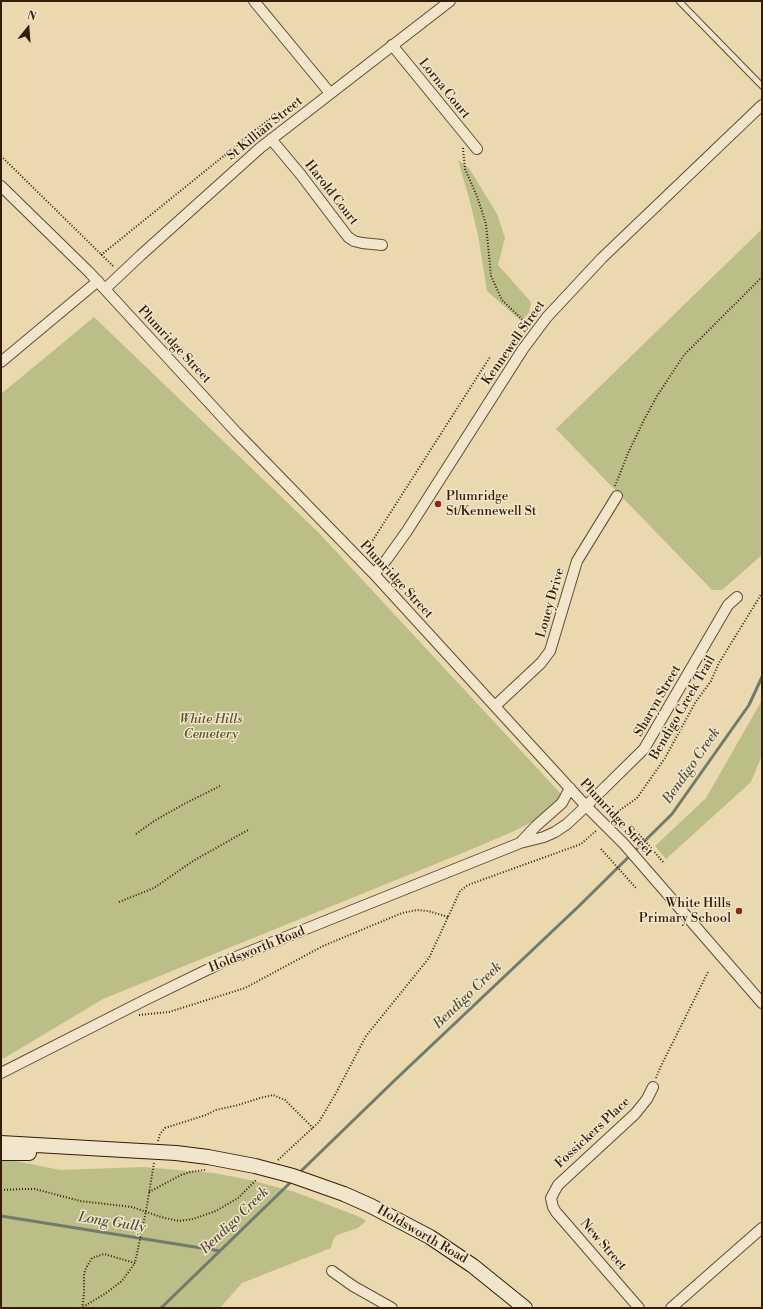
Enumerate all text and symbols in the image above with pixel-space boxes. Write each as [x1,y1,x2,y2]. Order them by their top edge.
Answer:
north arrow [8,8,48,48]
text: N [25,9,38,24]
street label: Lorna Court [415,56,473,122]
street label: St Killian Street [224,94,306,164]
street label: Harold Court [301,158,361,228]
street label: Kennewell Street [479,298,549,388]
street label: Plumridge Street [134,303,214,387]
place label: Plumridge St/Kennewell St [446,489,536,520]
marker: Plumridge St/Kennewell St [433,499,443,509]
street label: Plumridge Street [356,538,436,622]
street label: Louey Drive [534,566,568,640]
street label: Bendigo Creek Trail [647,653,719,763]
street label: Sharyn Street [631,662,685,740]
park label: White Hills Cemetery [180,712,242,743]
water label: Bendigo Creek [660,725,724,807]
street label: Plumridge Street [576,776,656,860]
place label: White Hills Primary School [639,896,731,927]
marker: White Hills Primary School [734,906,744,916]
street label: Holdsworth Road [207,924,307,976]
water label: Bendigo Creek [430,959,506,1033]
street label: Fossickers Place [552,1094,634,1172]
water label: Bendigo Creek [197,1184,273,1258]
street label: Holdsworth Road [374,1203,470,1267]
water label: Long Gully [77,1209,147,1237]
street label: New Street [576,1216,630,1274]

